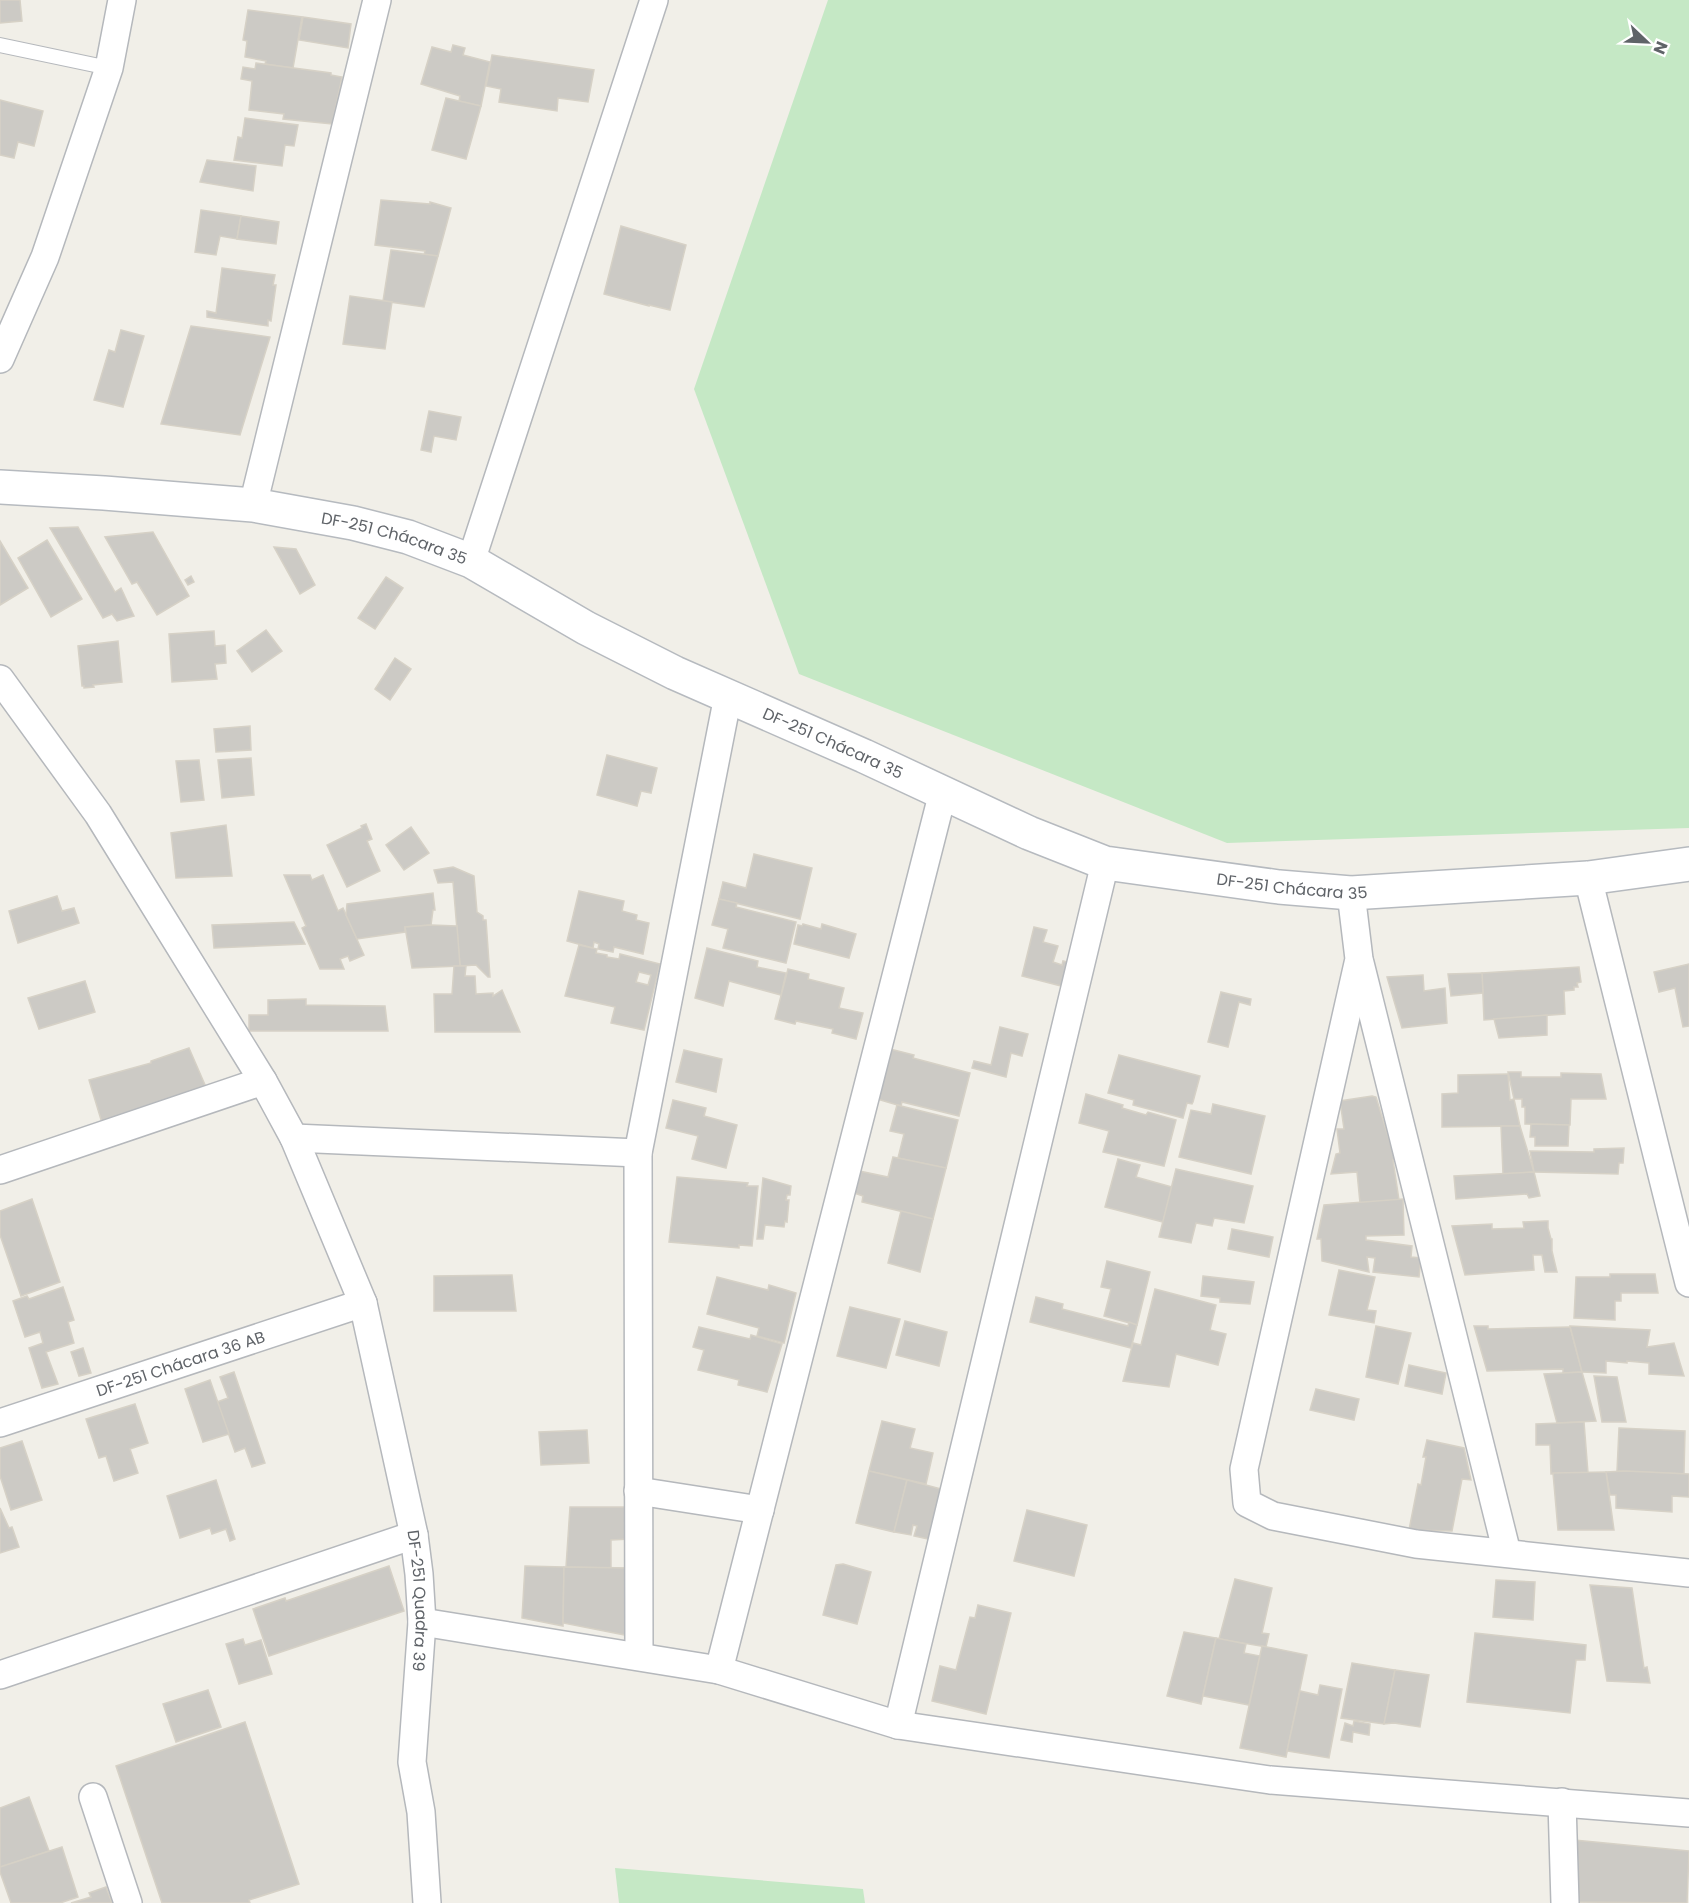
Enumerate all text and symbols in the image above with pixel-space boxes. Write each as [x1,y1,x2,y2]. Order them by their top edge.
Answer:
north arrow [1617,12,1677,72]
text: N [1647,38,1673,58]
street label: DF-251 Chácara 35 [319,506,471,570]
street label: DF-251 Chácara 35 [759,701,907,784]
street label: DF-251 Chácara 35 [1215,867,1368,905]
street label: DF-251 Chácara 36 AB [93,1325,268,1402]
street label: DF-251 Quadra 39 [402,1529,434,1672]

